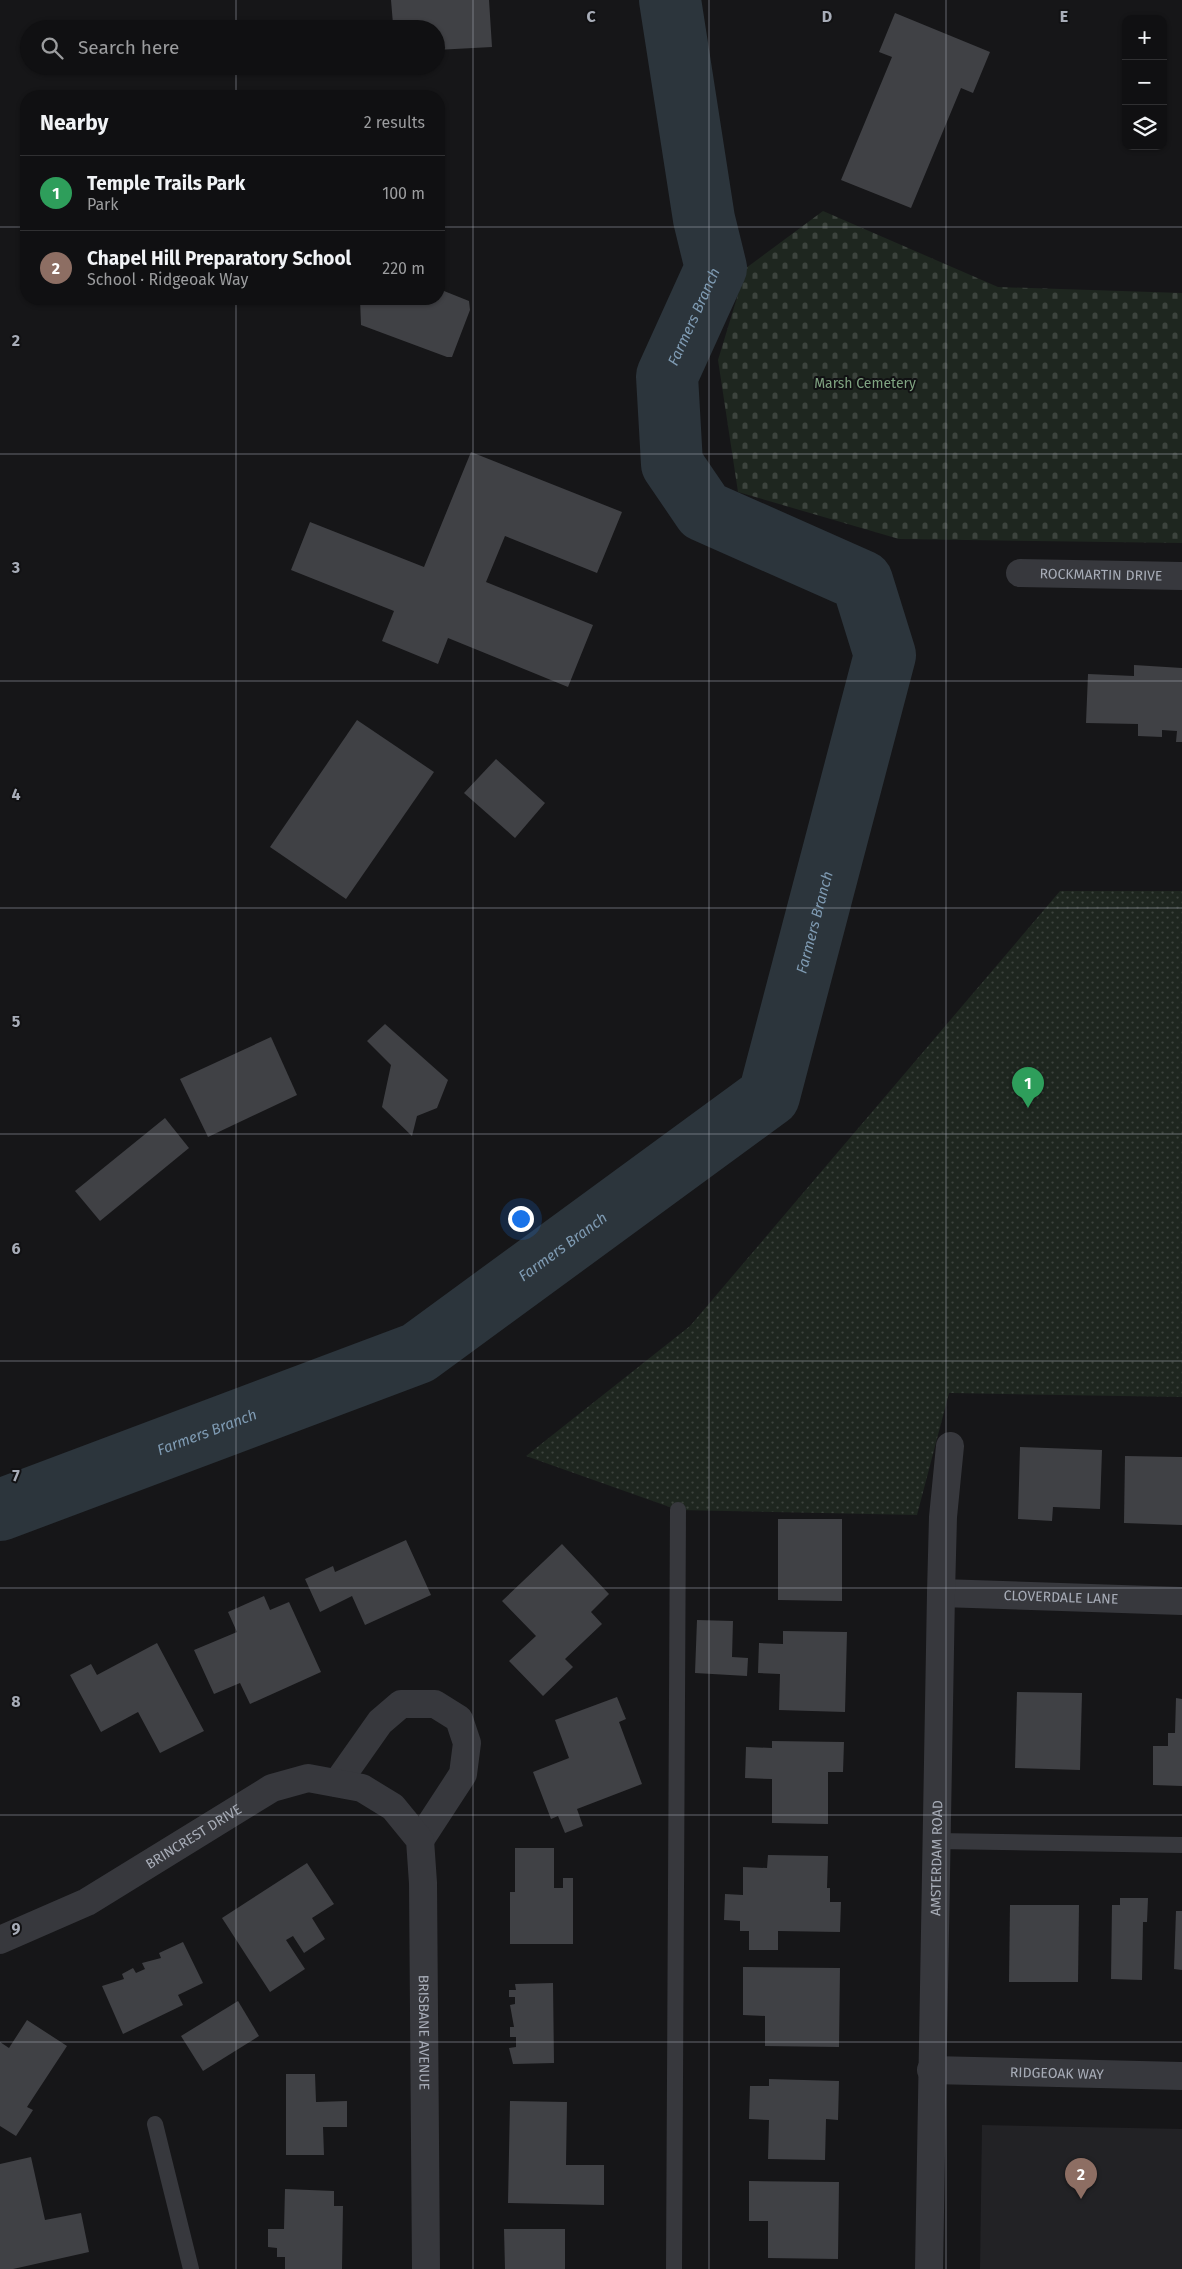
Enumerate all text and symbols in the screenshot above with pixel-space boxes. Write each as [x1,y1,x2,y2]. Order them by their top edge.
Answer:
text: C [586,7,596,26]
text: D [822,7,832,26]
text: E [1060,7,1068,26]
map controls [1122,15,1167,150]
button: + [1122,15,1167,60]
search box [20,20,445,75]
icon: search [38,34,66,62]
text: Search here [78,36,179,59]
button: − [1122,60,1167,105]
button: layers [1122,105,1167,150]
text: Nearby [40,110,108,136]
text: 2 results [364,113,425,132]
text: Temple Trails Park [87,172,245,195]
text: 1 [52,184,60,203]
text: 100 m [382,184,425,203]
text: Park [87,195,119,214]
text: Chapel Hill Preparatory School [87,247,351,270]
text: 2 [52,259,60,278]
text: 220 m [382,259,425,278]
water label: Farmers Branch [664,265,724,368]
text: School · Ridgeoak Way [87,270,248,289]
text: 2 [12,331,20,350]
park label: Marsh Cemetery [814,375,916,392]
text: 3 [11,558,20,577]
street label: ROCKMARTIN DRIVE [1039,565,1163,585]
text: 4 [11,785,21,804]
water label: Farmers Branch [793,869,837,976]
text: 5 [12,1012,21,1031]
pin: 1 [1012,1067,1044,1108]
your location [508,1206,534,1232]
water label: Farmers Branch [515,1209,611,1285]
text: 6 [11,1239,21,1258]
water label: Farmers Branch [154,1405,259,1459]
text: 7 [12,1466,20,1485]
street label: CLOVERDALE LANE [1003,1587,1119,1608]
text: 8 [11,1692,21,1711]
street label: AMSTERDAM ROAD [927,1800,946,1916]
street label: BRINCREST DRIVE [143,1801,245,1873]
text: 9 [12,1919,21,1938]
street label: BRISBANE AVENUE [415,1975,433,2090]
street label: RIDGEOAK WAY [1010,2064,1104,2083]
pin: 2 [1065,2158,1097,2199]

